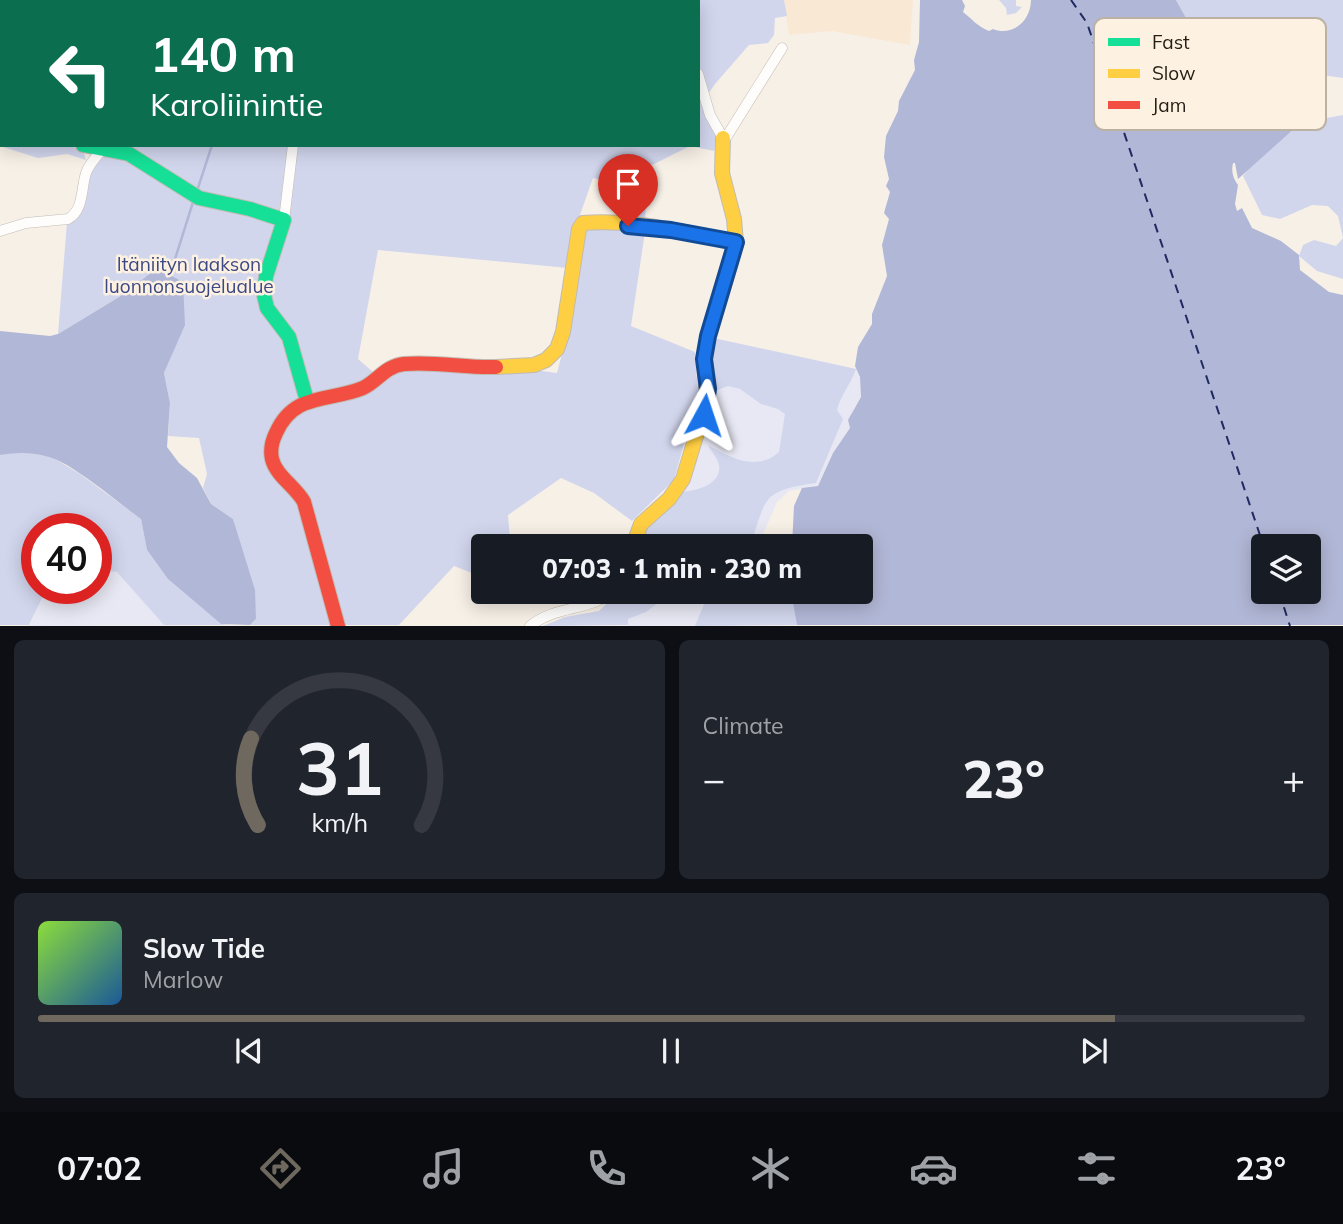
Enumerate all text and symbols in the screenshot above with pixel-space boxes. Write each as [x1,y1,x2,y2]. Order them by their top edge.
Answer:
legend [1094,18,1326,130]
text: 140 m [150,23,296,84]
icon: left [35,28,126,119]
text: Fast [1152,30,1190,54]
text: Slow [1152,61,1196,85]
text: Karoliinintie [150,84,323,124]
text: Jam [1152,93,1186,117]
pin [598,154,658,226]
icon: arrive [609,165,647,203]
park label: Itäniityn laakson luonnonsuojelualue [104,252,274,298]
position arrow [667,378,741,452]
speed limit sign: 40 [21,513,112,604]
map controls [1251,534,1321,604]
button: layers [1251,534,1321,604]
text: 07:03 · 1 min · 230 m [542,552,802,585]
text: Climate [703,711,784,740]
text: 31 [296,723,383,814]
text: 23° [963,746,1045,811]
text: − [703,755,725,803]
text: + [1282,755,1305,803]
text: km/h [311,807,368,838]
text: Slow Tide [143,932,265,965]
text: Marlow [143,965,223,994]
icon: previous [230,1032,268,1070]
icon: pause [652,1032,690,1070]
icon: next [1075,1032,1113,1070]
icon: directions [256,1144,305,1193]
icon: music [419,1144,468,1193]
icon: phone [582,1144,631,1193]
icon: climate [746,1144,795,1193]
icon: car [909,1144,958,1193]
icon: filters [1072,1144,1121,1193]
text: 07:02 [57,1148,142,1188]
text: 23° [1235,1148,1286,1188]

